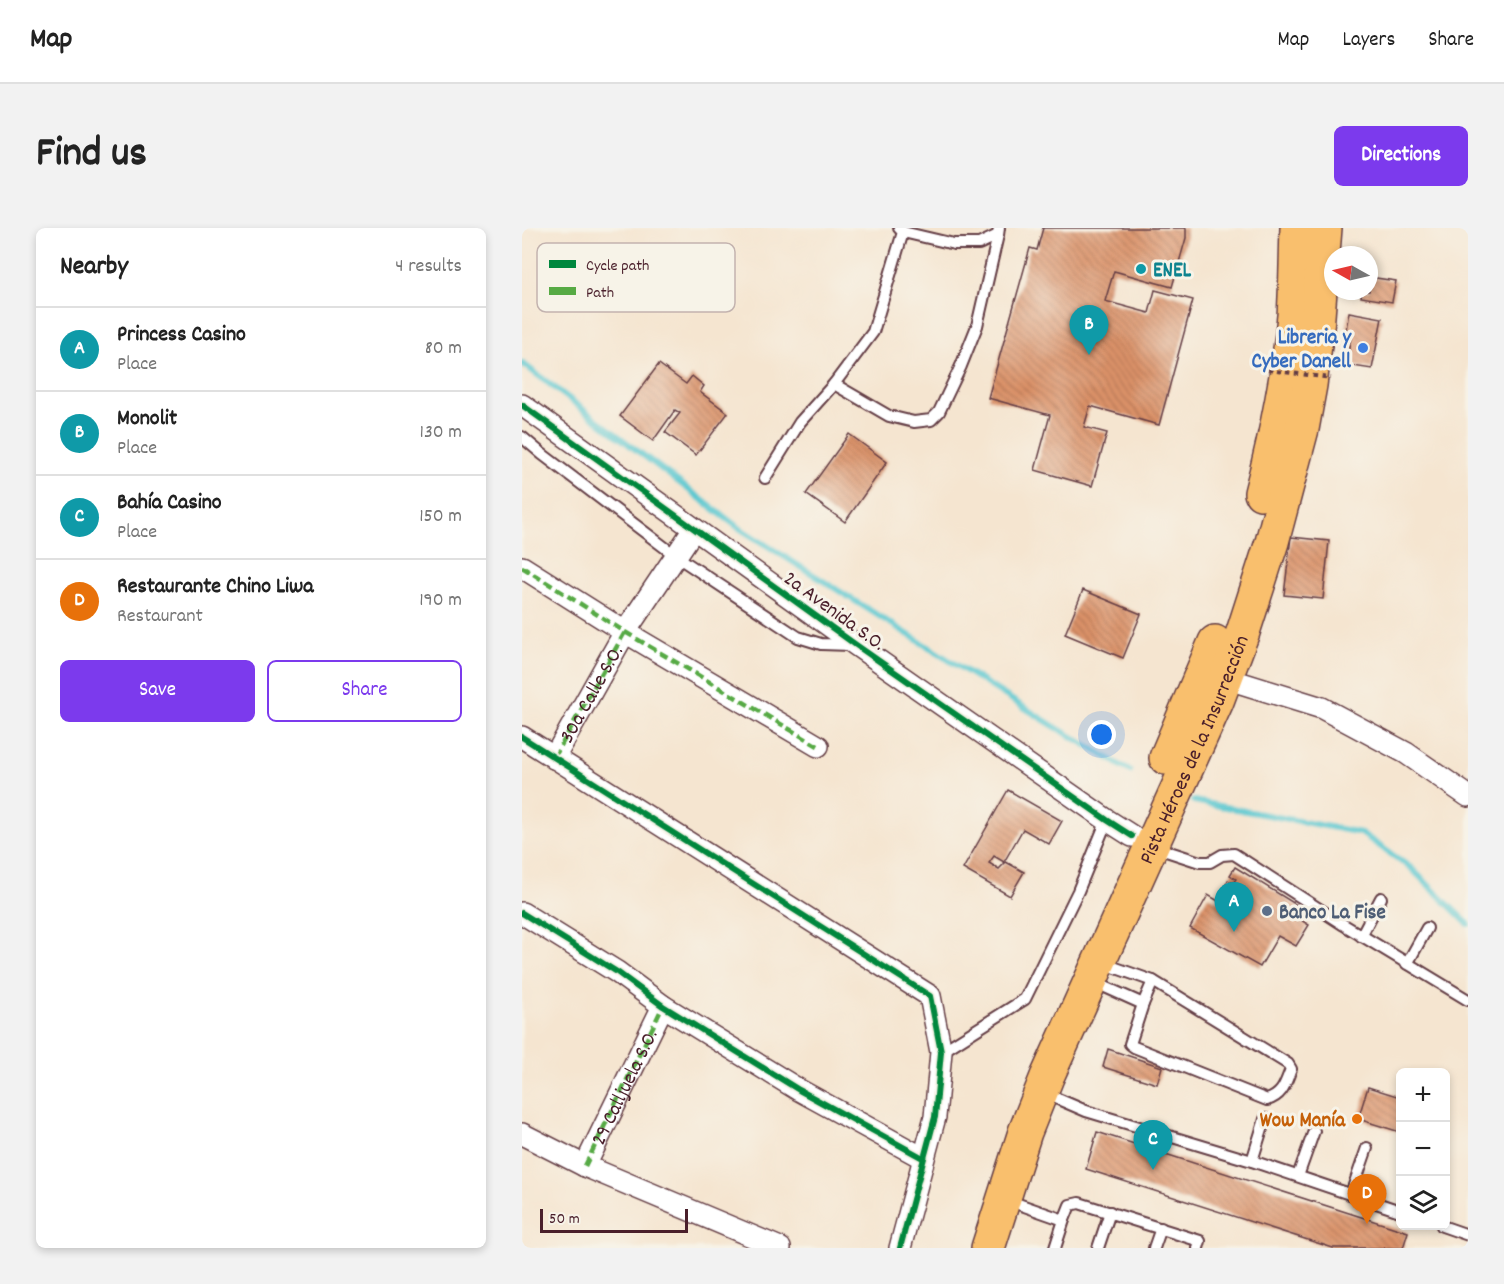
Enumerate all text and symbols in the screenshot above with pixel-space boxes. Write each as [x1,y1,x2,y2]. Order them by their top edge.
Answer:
text: Map [30,21,72,61]
text: Map [1278,26,1309,56]
text: Layers [1342,26,1395,56]
text: Share [1428,26,1474,56]
text: Find us [36,126,147,186]
button: Directions [1334,126,1468,186]
legend [537,243,735,312]
north arrow [1324,246,1378,300]
text: Nearby [60,249,128,286]
text: 4 results [395,253,462,281]
text: Cycle path [586,255,649,278]
place label: ENEL [1153,257,1191,287]
marker: ENEL [1134,262,1148,276]
text: Path [586,282,614,305]
pin: B [1070,306,1108,355]
text: Princess Casino [117,320,246,351]
place label: Libreria y Cyber Danell [1252,324,1352,378]
text: A [74,335,85,363]
text: 80 m [425,335,462,363]
marker: Libreria y Cyber Danell [1356,341,1370,355]
text: Place [117,351,157,379]
text: Monolit [117,404,177,435]
text: B [75,419,84,447]
text: 130 m [420,419,462,447]
text: Place [117,435,157,463]
text: Bahía Casino [117,488,222,519]
text: C [75,503,84,531]
text: 150 m [419,503,462,531]
text: Place [117,519,157,547]
street label: 2a Avenida S.O. [776,565,890,660]
text: Restaurante Chino Liwa [117,572,314,603]
text: D [74,587,85,615]
text: 190 m [419,587,462,615]
text: Restaurant [117,603,203,631]
street label: Pista Héroes de la Insurrección [1133,631,1258,870]
street label: 30a Calle S.O. [553,641,633,749]
button: Save [60,660,255,722]
button: Share [267,660,462,722]
your location [1087,720,1116,749]
pin: A [1214,882,1254,932]
place label: Banco La Fise [1279,899,1386,929]
marker: Banco La Fise [1260,904,1274,918]
street label: 29 Calljuela S.O. [585,1025,667,1151]
map controls [1396,1068,1450,1230]
button: + [1396,1068,1450,1122]
place label: Wow Manía [1260,1107,1346,1137]
marker: Wow Manía [1350,1112,1364,1126]
pin: C [1134,1120,1172,1170]
button: − [1396,1122,1450,1176]
pin: D [1348,1174,1386,1224]
button: layers [1396,1176,1450,1230]
scale bar [540,1206,688,1234]
text: 50 m [549,1208,580,1231]

